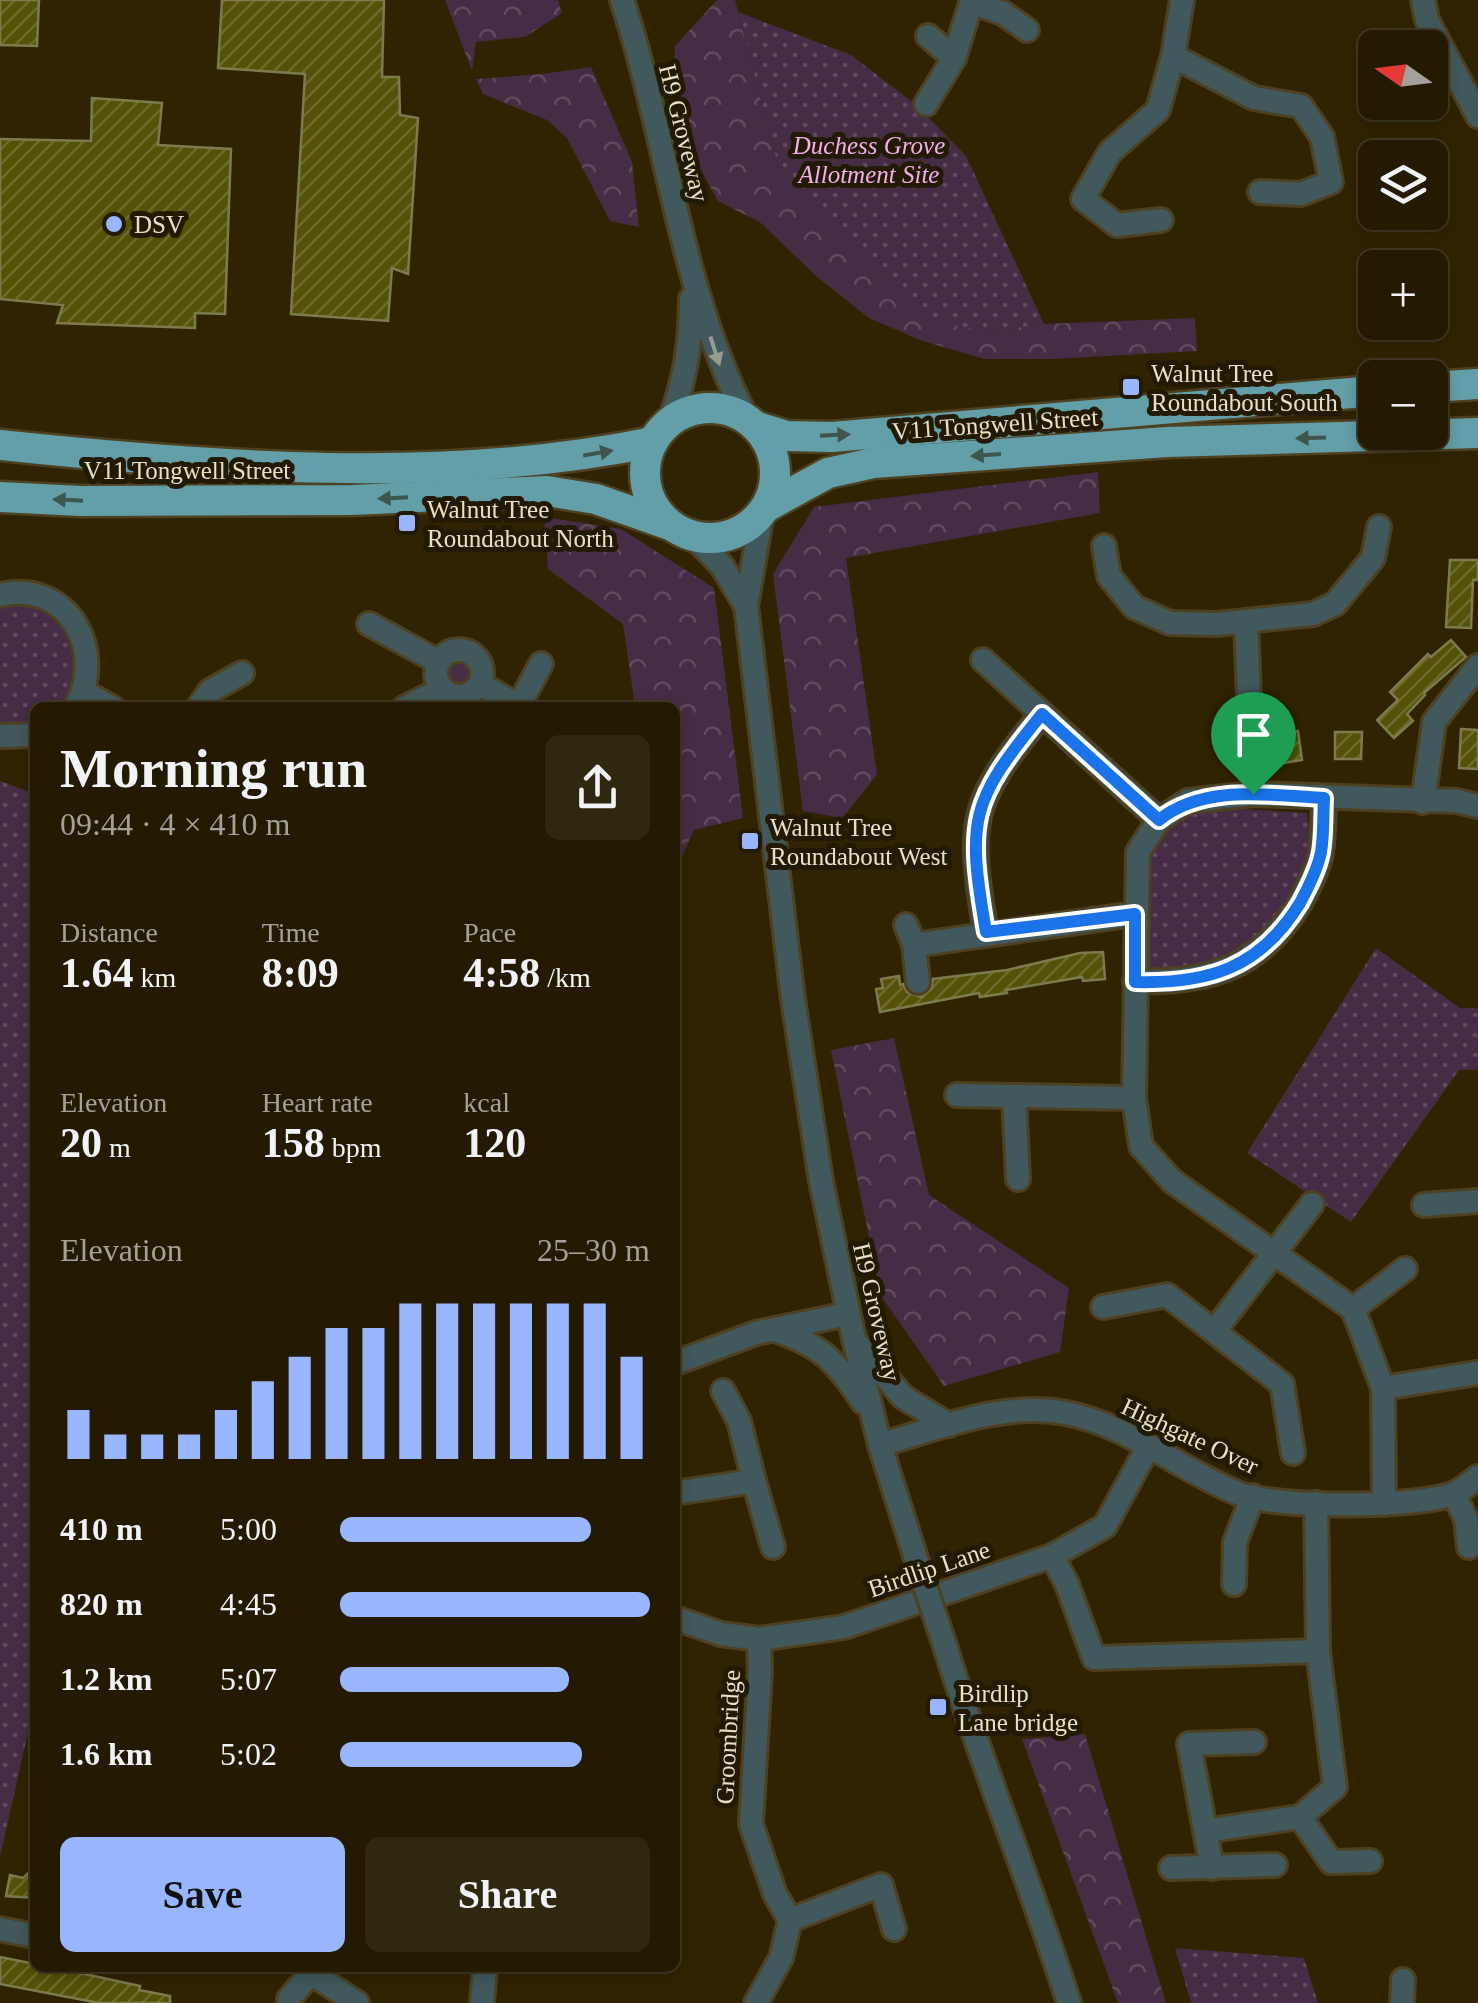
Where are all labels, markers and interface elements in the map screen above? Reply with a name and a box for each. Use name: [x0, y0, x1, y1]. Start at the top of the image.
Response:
north arrow: [1358, 30, 1448, 120]
map controls: [1358, 30, 1448, 450]
street label: H9 Groveway: [654, 61, 714, 205]
park label: Duchess Grove Allotment Site: [792, 132, 945, 188]
button: layers: [1358, 140, 1448, 230]
place label: DSV: [134, 211, 184, 238]
marker: DSV: [103, 213, 125, 235]
button: +: [1358, 250, 1448, 340]
one-way arrow: [709, 336, 724, 366]
place label: Walnut Tree Roundabout South: [1151, 360, 1338, 416]
button: −: [1358, 360, 1448, 450]
marker: Walnut Tree Roundabout South: [1120, 376, 1142, 398]
street label: V11 Tongwell Street: [891, 403, 1099, 445]
one-way arrow: [819, 427, 851, 443]
one-way arrow: [1294, 430, 1326, 446]
one-way arrow: [583, 445, 614, 460]
one-way arrow: [970, 447, 1002, 463]
street label: V11 Tongwell Street: [84, 457, 290, 484]
one-way arrow: [376, 490, 408, 506]
one-way arrow: [51, 492, 83, 508]
place label: Walnut Tree Roundabout North: [427, 496, 614, 552]
marker: Walnut Tree Roundabout North: [396, 512, 418, 534]
pin: [1211, 692, 1296, 795]
icon: arrive: [1226, 707, 1281, 762]
button: share: [545, 735, 650, 840]
text: Morning run: [60, 738, 367, 799]
text: 09:44 · 4 × 410 m: [60, 806, 290, 842]
place label: Walnut Tree Roundabout West: [770, 814, 947, 870]
marker: Walnut Tree Roundabout West: [739, 830, 761, 852]
text: Distance: [60, 917, 158, 948]
text: Time: [262, 917, 320, 948]
text: Pace: [463, 917, 516, 948]
text: 1.64: [60, 950, 134, 996]
text: 8:09: [262, 950, 339, 996]
text: 4:58: [463, 950, 540, 996]
text: km: [134, 962, 176, 993]
text: /km: [540, 962, 591, 993]
text: Elevation: [60, 1087, 167, 1118]
text: Heart rate: [262, 1087, 373, 1118]
text: kcal: [463, 1087, 510, 1118]
text: 20: [60, 1120, 102, 1166]
text: 158: [262, 1120, 325, 1166]
text: 120: [463, 1120, 526, 1166]
text: m: [102, 1132, 131, 1163]
text: bpm: [325, 1132, 381, 1163]
text: Elevation: [60, 1232, 183, 1268]
text: 25–30 m: [537, 1232, 650, 1268]
street label: H9 Groveway: [848, 1240, 906, 1384]
street label: Highgate Over: [1117, 1393, 1263, 1480]
text: 410 m: [60, 1511, 143, 1547]
text: 5:00: [220, 1511, 277, 1547]
street label: Birdlip Lane: [865, 1536, 993, 1602]
text: 820 m: [60, 1586, 143, 1622]
text: 4:45: [220, 1586, 277, 1622]
text: 1.2 km: [60, 1661, 152, 1697]
text: 5:07: [220, 1661, 277, 1697]
street label: Groombridge: [711, 1669, 745, 1805]
place label: Birdlip Lane bridge: [958, 1680, 1078, 1736]
marker: Birdlip Lane bridge: [927, 1696, 949, 1718]
text: 1.6 km: [60, 1736, 152, 1772]
text: 5:02: [220, 1736, 277, 1772]
button: Save: [60, 1837, 345, 1952]
button: Share: [365, 1837, 650, 1952]

